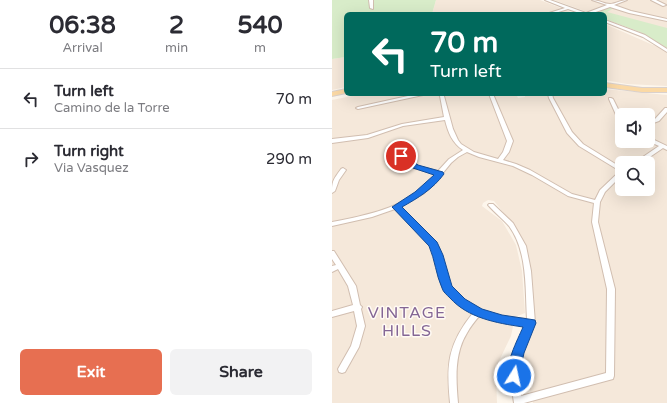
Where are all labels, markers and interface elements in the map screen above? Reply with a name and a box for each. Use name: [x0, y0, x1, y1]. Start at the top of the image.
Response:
text: 06:38: [49, 11, 116, 40]
text: 2: [169, 11, 184, 40]
text: 540: [237, 11, 283, 40]
text: 70 m: [430, 26, 498, 60]
icon: left: [364, 28, 416, 80]
text: Arrival: [62, 40, 103, 56]
text: min: [165, 40, 188, 56]
text: m: [254, 40, 266, 56]
text: Turn left: [430, 60, 502, 82]
text: Turn left: [54, 82, 114, 100]
icon: left: [20, 88, 42, 110]
text: 70 m: [275, 90, 312, 108]
text: Camino de la Torre: [54, 100, 170, 116]
map controls: [615, 108, 655, 196]
button: sound: [615, 108, 655, 148]
pin: [384, 139, 418, 173]
text: Turn right: [54, 142, 124, 160]
icon: arrive: [390, 145, 412, 167]
icon: right: [20, 148, 42, 170]
text: 290 m: [266, 150, 312, 168]
button: search: [615, 156, 655, 196]
text: Via Vasquez: [54, 160, 129, 176]
district label: VINTAGE HILLS: [368, 303, 446, 341]
button: Exit: [20, 349, 162, 395]
button: Share: [170, 349, 312, 395]
position arrow: [493, 355, 535, 397]

